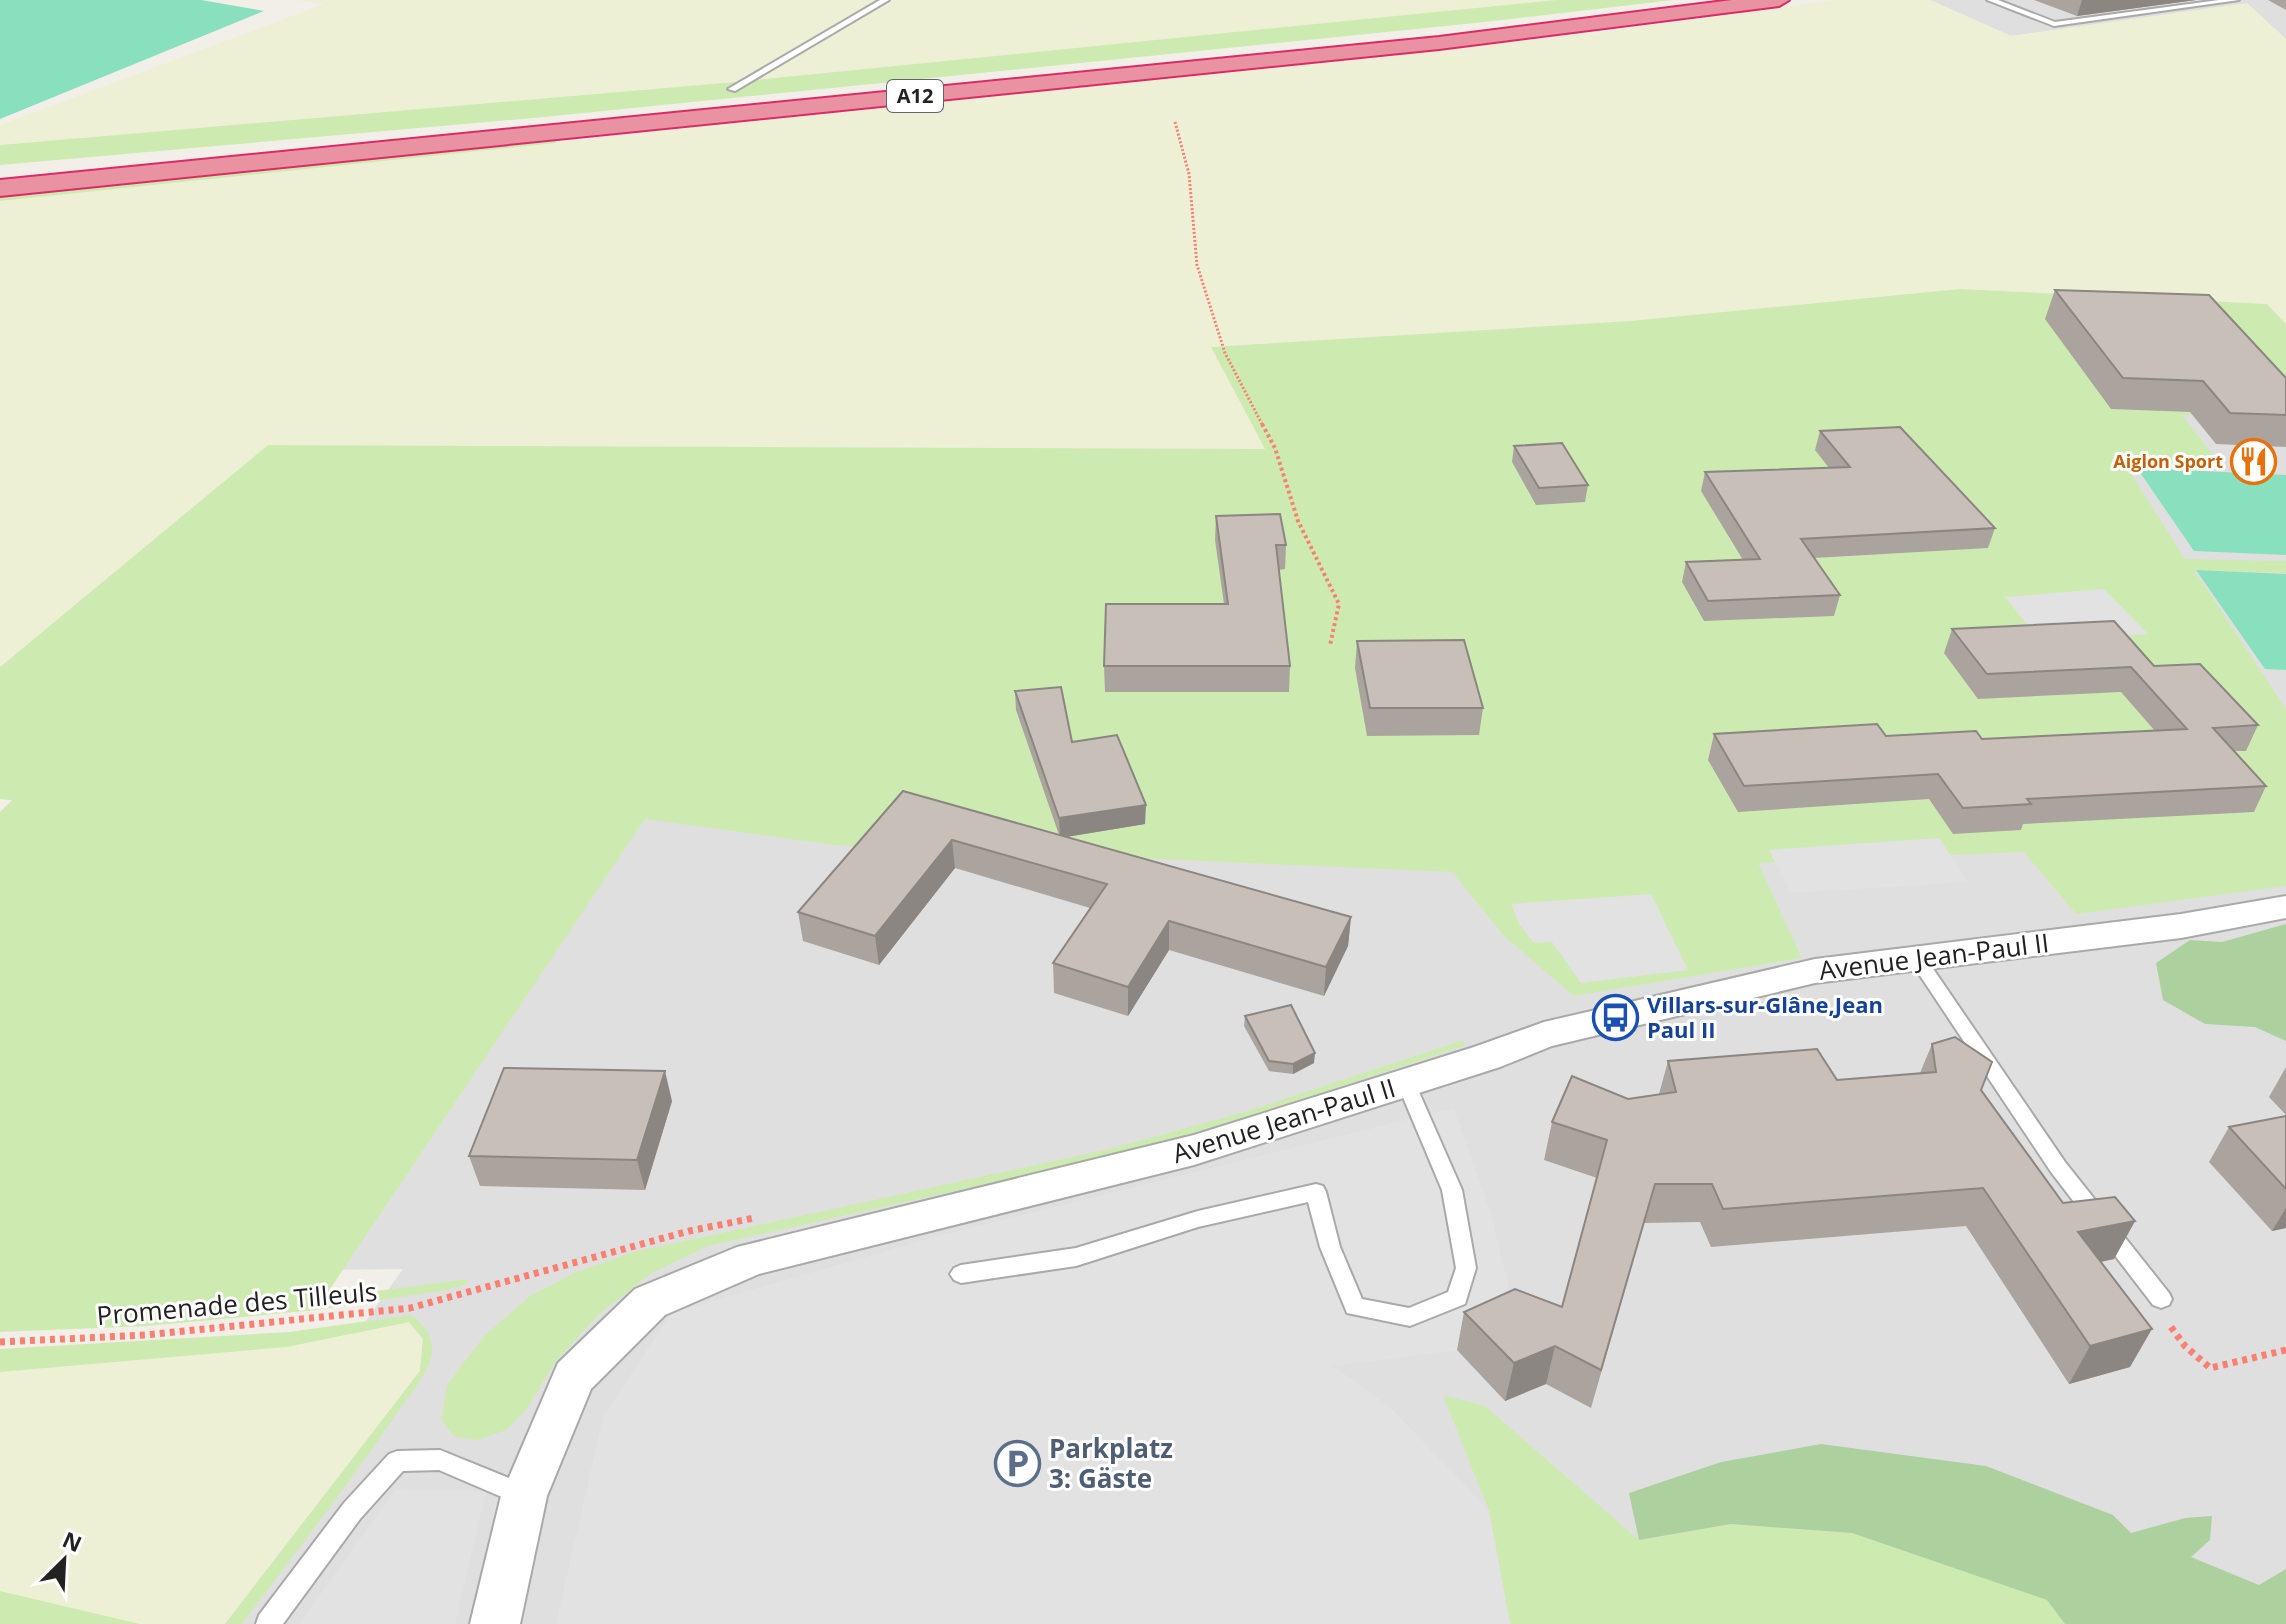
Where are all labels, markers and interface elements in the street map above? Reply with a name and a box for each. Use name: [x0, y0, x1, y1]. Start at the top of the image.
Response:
road number: A12: [887, 80, 943, 112]
restaurant icon: Aiglon Sport: [2230, 438, 2278, 486]
place label: Aiglon Sport: [2113, 449, 2223, 473]
street label: Avenue Jean-Paul II: [1817, 924, 2051, 988]
place label: Villars-sur-Glâne,Jean Paul II: [1647, 989, 1883, 1044]
bus stop icon: Villars-sur-Glâne,Jean Paul II: [1592, 994, 1640, 1042]
street label: Avenue Jean-Paul II: [1168, 1069, 1400, 1171]
street label: Promenade des Tilleuls: [95, 1273, 379, 1333]
place label: Parkplatz 3: Gäste: [1049, 1430, 1173, 1496]
parking icon: Parkplatz 3: Gäste: [994, 1440, 1042, 1488]
north arrow: [24, 1520, 104, 1600]
text: N: [58, 1523, 87, 1558]

